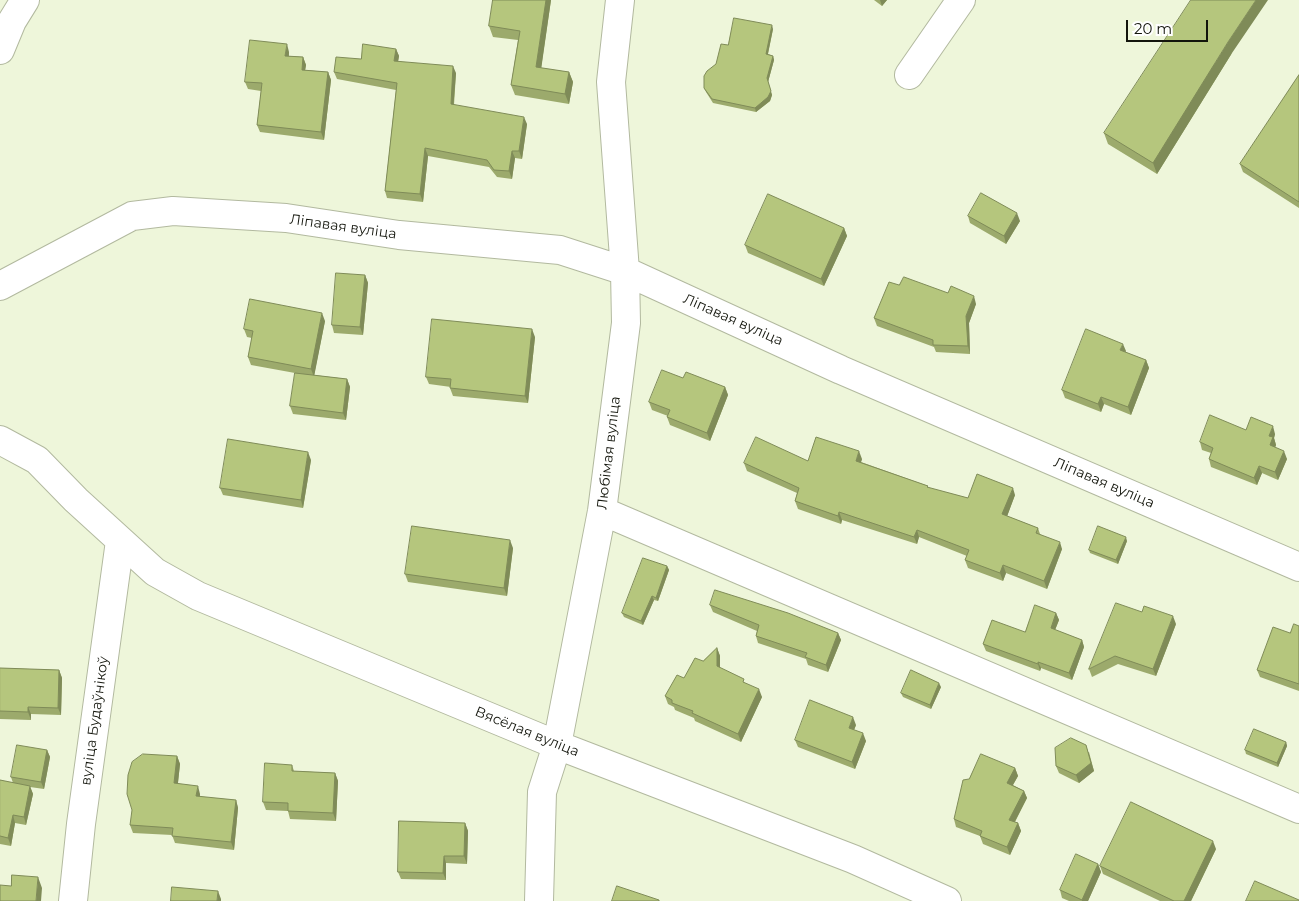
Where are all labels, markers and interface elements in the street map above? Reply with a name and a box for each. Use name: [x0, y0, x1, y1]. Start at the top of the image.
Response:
scale bar: [1129, 10, 1212, 42]
text: 20 m: [1134, 19, 1172, 38]
street label: Ліпавая вуліца: [289, 211, 397, 243]
street label: Ліпавая вуліца: [680, 290, 786, 350]
street label: Любімая вуліца: [594, 395, 624, 511]
street label: Ліпавая вуліца: [1051, 454, 1157, 512]
street label: вуліца Будаўнікоў: [78, 655, 112, 787]
street label: Вясёлая вуліца: [472, 703, 582, 761]

